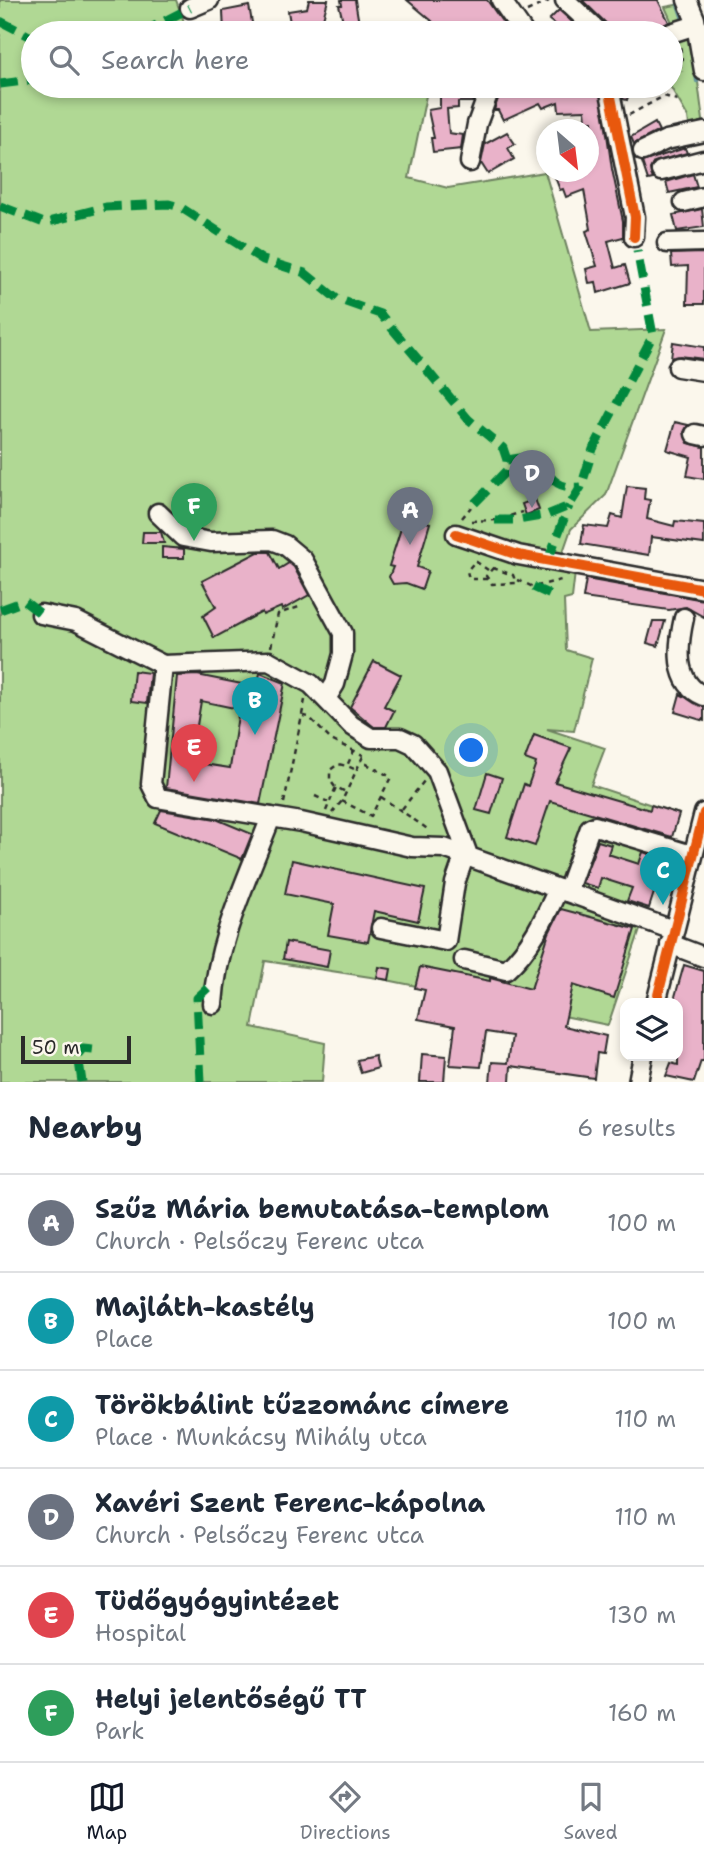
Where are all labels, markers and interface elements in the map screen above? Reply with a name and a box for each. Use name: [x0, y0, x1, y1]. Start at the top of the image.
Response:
search box: [21, 21, 683, 98]
icon: search: [45, 41, 83, 79]
text: Search here: [101, 42, 250, 77]
north arrow: [536, 119, 599, 182]
pin: D: [509, 450, 555, 508]
pin: F: [171, 483, 217, 541]
pin: A: [387, 487, 433, 545]
pin: B: [232, 677, 278, 735]
pin: E: [171, 724, 217, 782]
your location: [454, 733, 488, 767]
pin: C: [640, 847, 686, 905]
map controls: [620, 998, 683, 1061]
button: layers: [620, 998, 683, 1061]
scale bar: [21, 1033, 131, 1065]
text: 50 m: [32, 1035, 80, 1060]
text: Nearby: [28, 1107, 143, 1148]
text: 6 results: [577, 1113, 676, 1143]
text: Szűz Mária bemutatása-templom: [95, 1191, 549, 1226]
text: A: [42, 1208, 60, 1238]
text: 100 m: [607, 1208, 676, 1238]
text: Church · Pelsőczy Ferenc utca: [95, 1226, 424, 1256]
text: Majláth-kastély: [95, 1289, 315, 1324]
text: B: [44, 1306, 58, 1336]
text: 100 m: [607, 1306, 676, 1336]
text: Place: [95, 1324, 154, 1354]
text: Törökbálint tűzzománc címere: [95, 1387, 509, 1422]
text: C: [44, 1404, 58, 1434]
text: 110 m: [614, 1404, 676, 1434]
text: Place · Munkácsy Mihály utca: [95, 1422, 427, 1452]
text: Xavéri Szent Ferenc-kápolna: [95, 1485, 485, 1520]
text: D: [43, 1502, 59, 1532]
text: 110 m: [614, 1502, 676, 1532]
text: Church · Pelsőczy Ferenc utca: [95, 1520, 424, 1550]
text: Tüdőgyógyintézet: [95, 1583, 339, 1618]
text: E: [43, 1600, 59, 1630]
text: 130 m: [608, 1600, 676, 1630]
text: Hospital: [95, 1618, 186, 1648]
text: Helyi jelentőségű TT: [95, 1681, 367, 1716]
text: F: [44, 1698, 58, 1728]
text: 160 m: [608, 1698, 676, 1728]
text: Park: [95, 1716, 144, 1746]
tab: Map: [86, 1778, 127, 1845]
tab: Directions: [300, 1778, 391, 1845]
tab: Saved: [564, 1778, 618, 1845]

